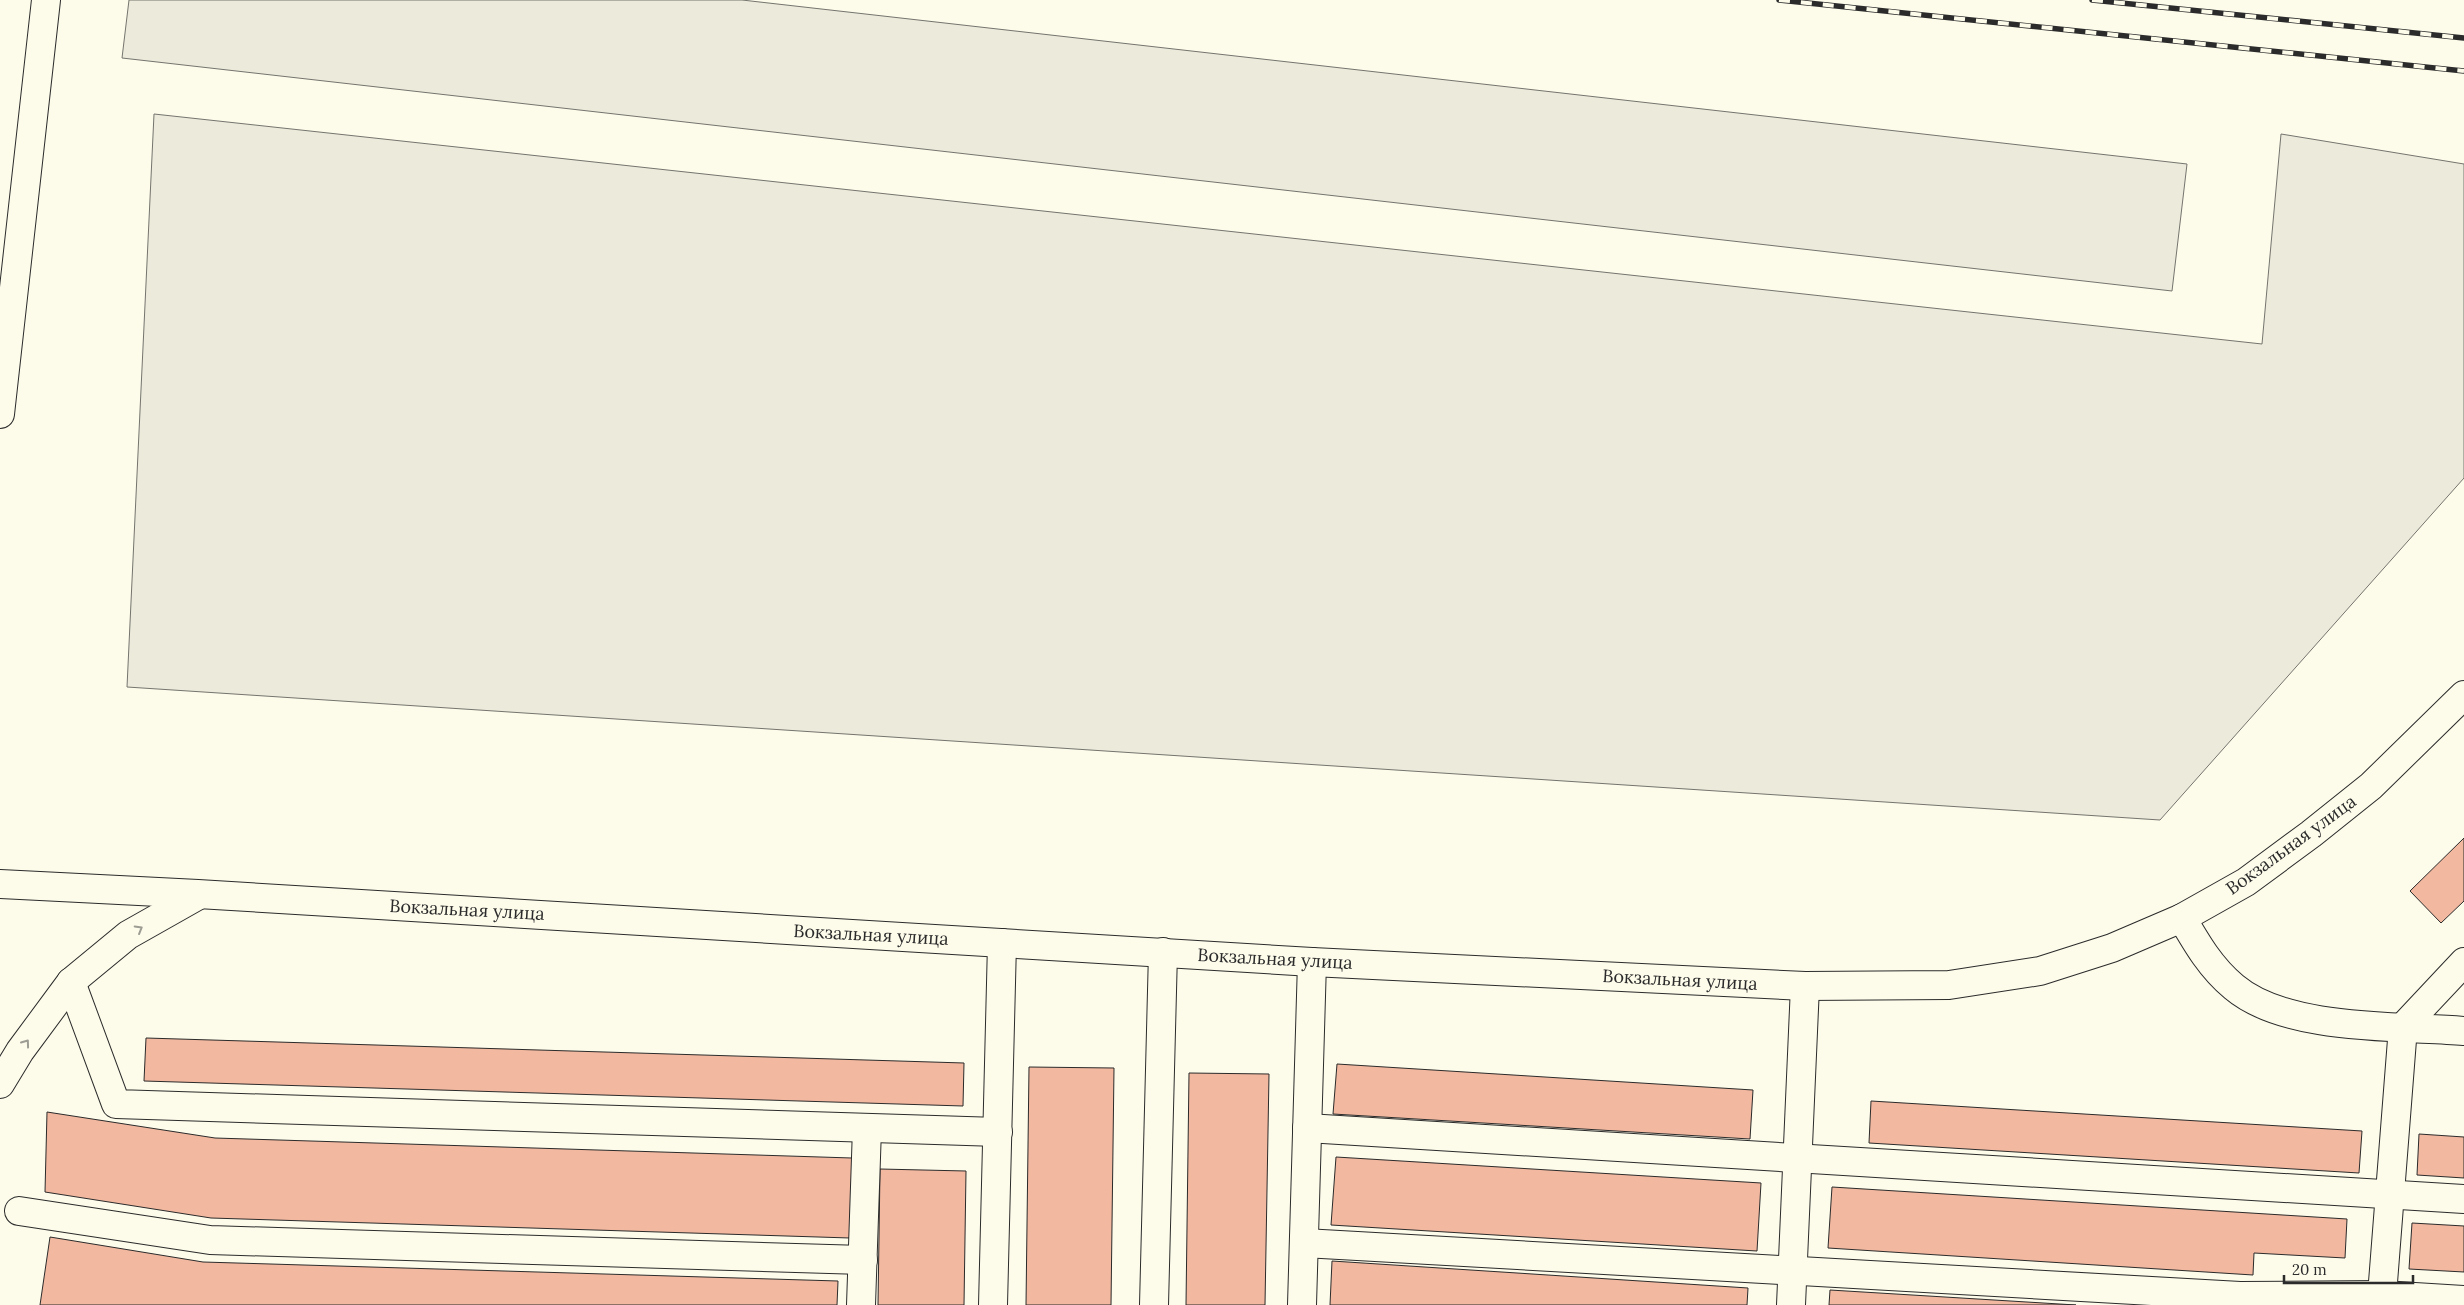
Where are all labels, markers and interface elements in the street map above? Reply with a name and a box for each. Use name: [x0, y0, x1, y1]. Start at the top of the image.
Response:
street label: Вокзальная улица: [2221, 790, 2360, 900]
street label: Вокзальная улица: [389, 894, 545, 925]
street label: Вокзальная улица: [793, 919, 949, 950]
one-way arrow: [134, 925, 143, 935]
street label: Вокзальная улица: [1197, 943, 1353, 974]
street label: Вокзальная улица: [1602, 964, 1758, 995]
one-way arrow: [20, 1039, 29, 1049]
scale bar: [2284, 1252, 2413, 1284]
text: 20 m: [2292, 1260, 2327, 1279]

